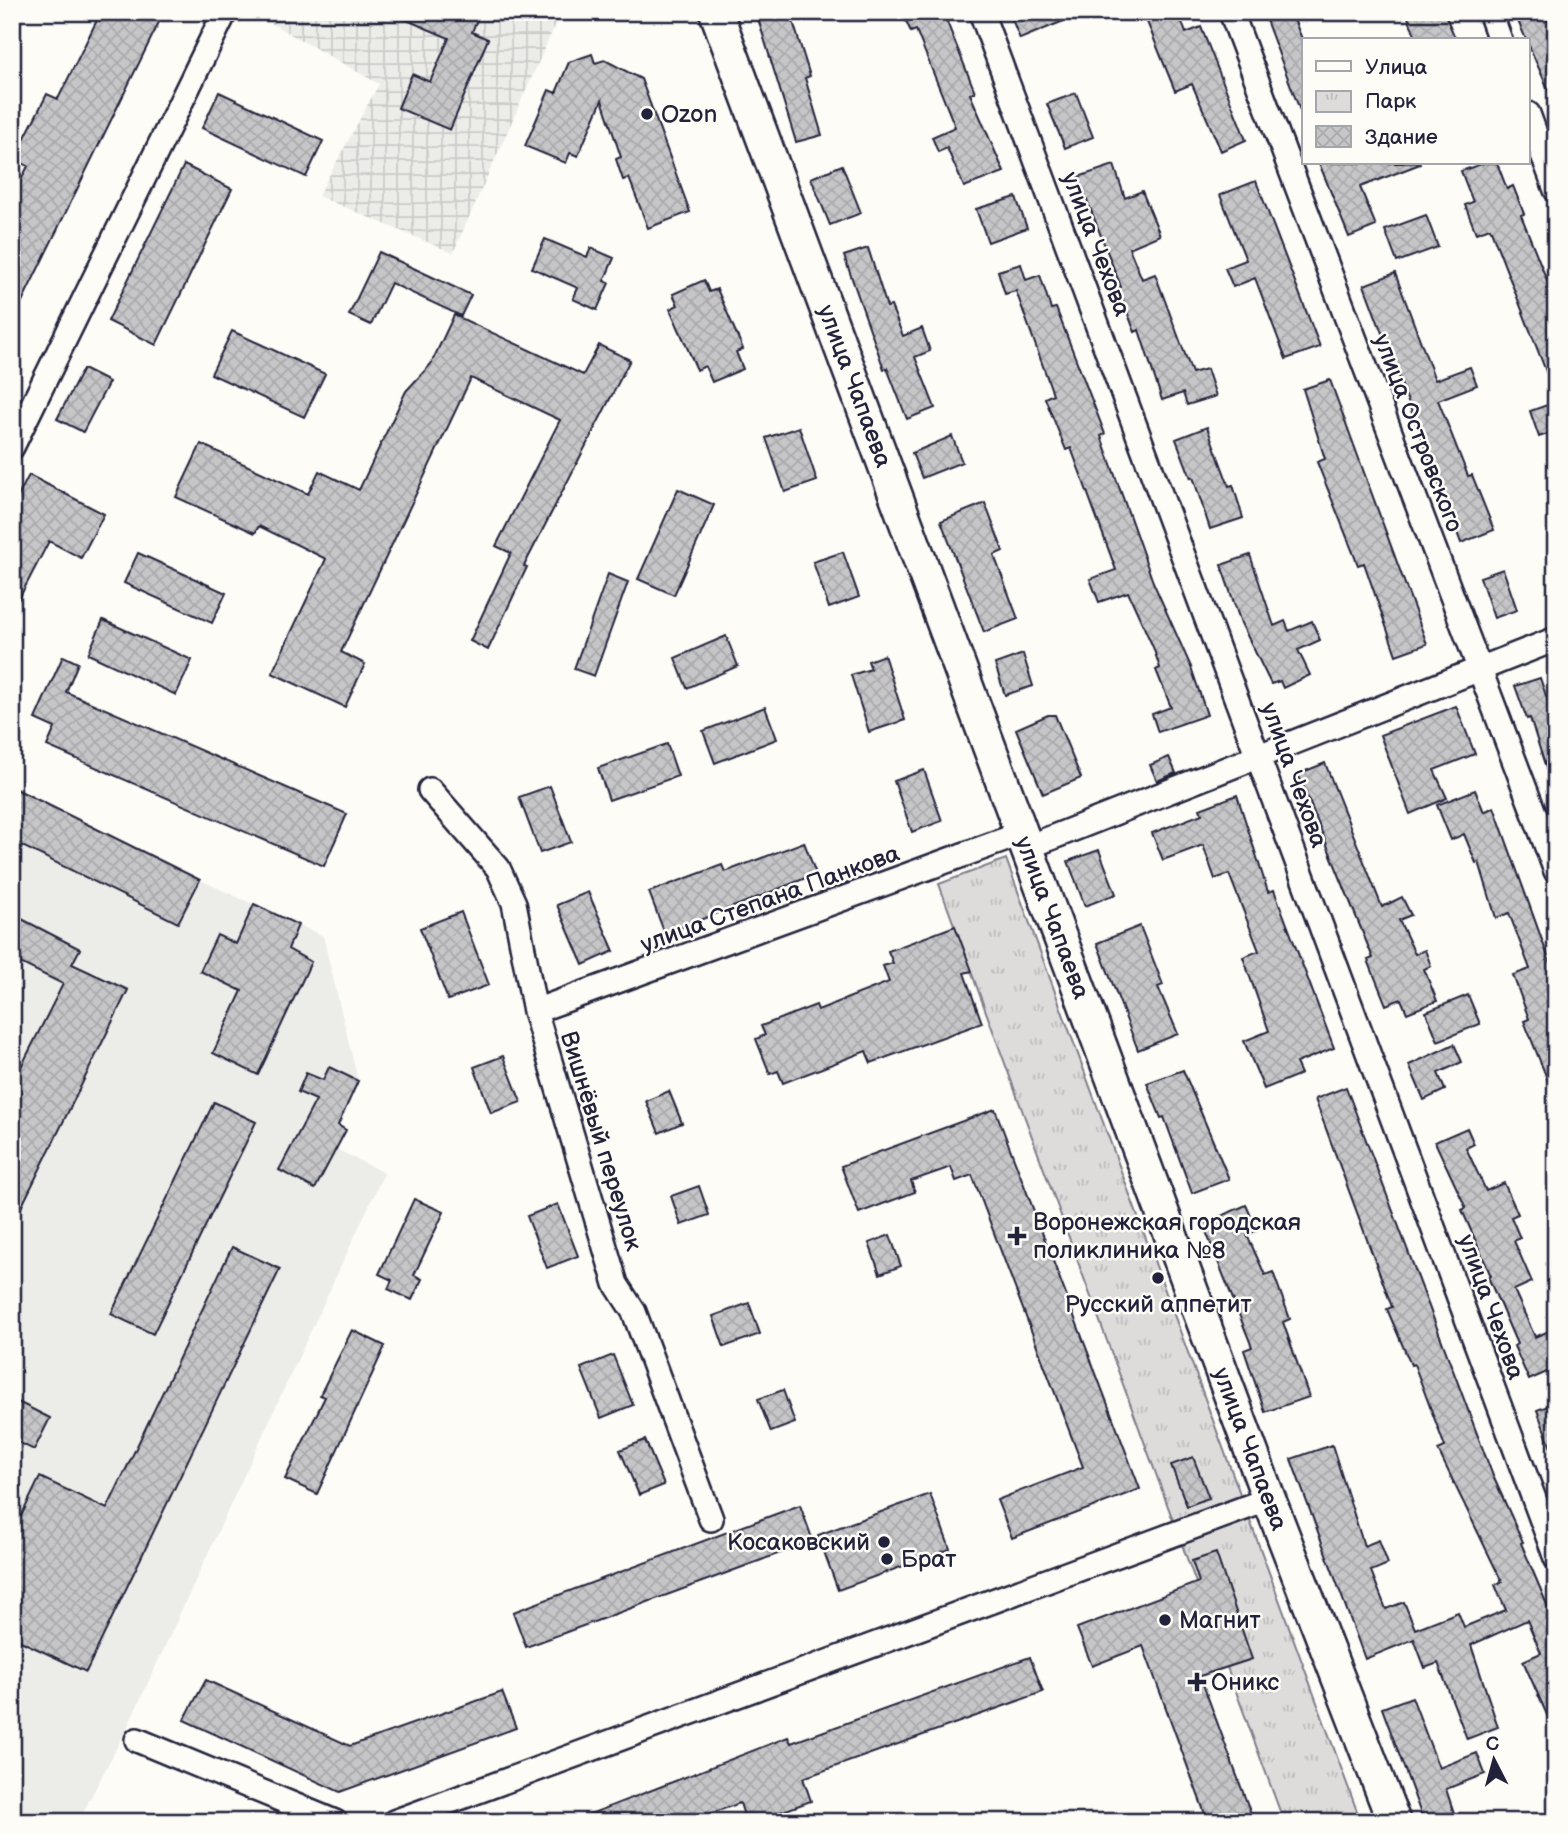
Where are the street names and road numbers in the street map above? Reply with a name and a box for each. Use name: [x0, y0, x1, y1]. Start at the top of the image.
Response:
street label: улица Чехова: [1055, 168, 1137, 320]
street label: улица Чапаева: [812, 301, 899, 471]
street label: улица Островского: [1367, 330, 1469, 536]
street label: улица Чехова: [1254, 699, 1334, 851]
street label: улица Чапаева: [1009, 832, 1096, 1003]
street label: улица Степана Панкова: [637, 839, 903, 959]
street label: Вишнёвый переулок: [554, 1028, 648, 1255]
street label: улица Чехова: [1451, 1231, 1531, 1383]
street label: улица Чапаева: [1207, 1364, 1294, 1534]

